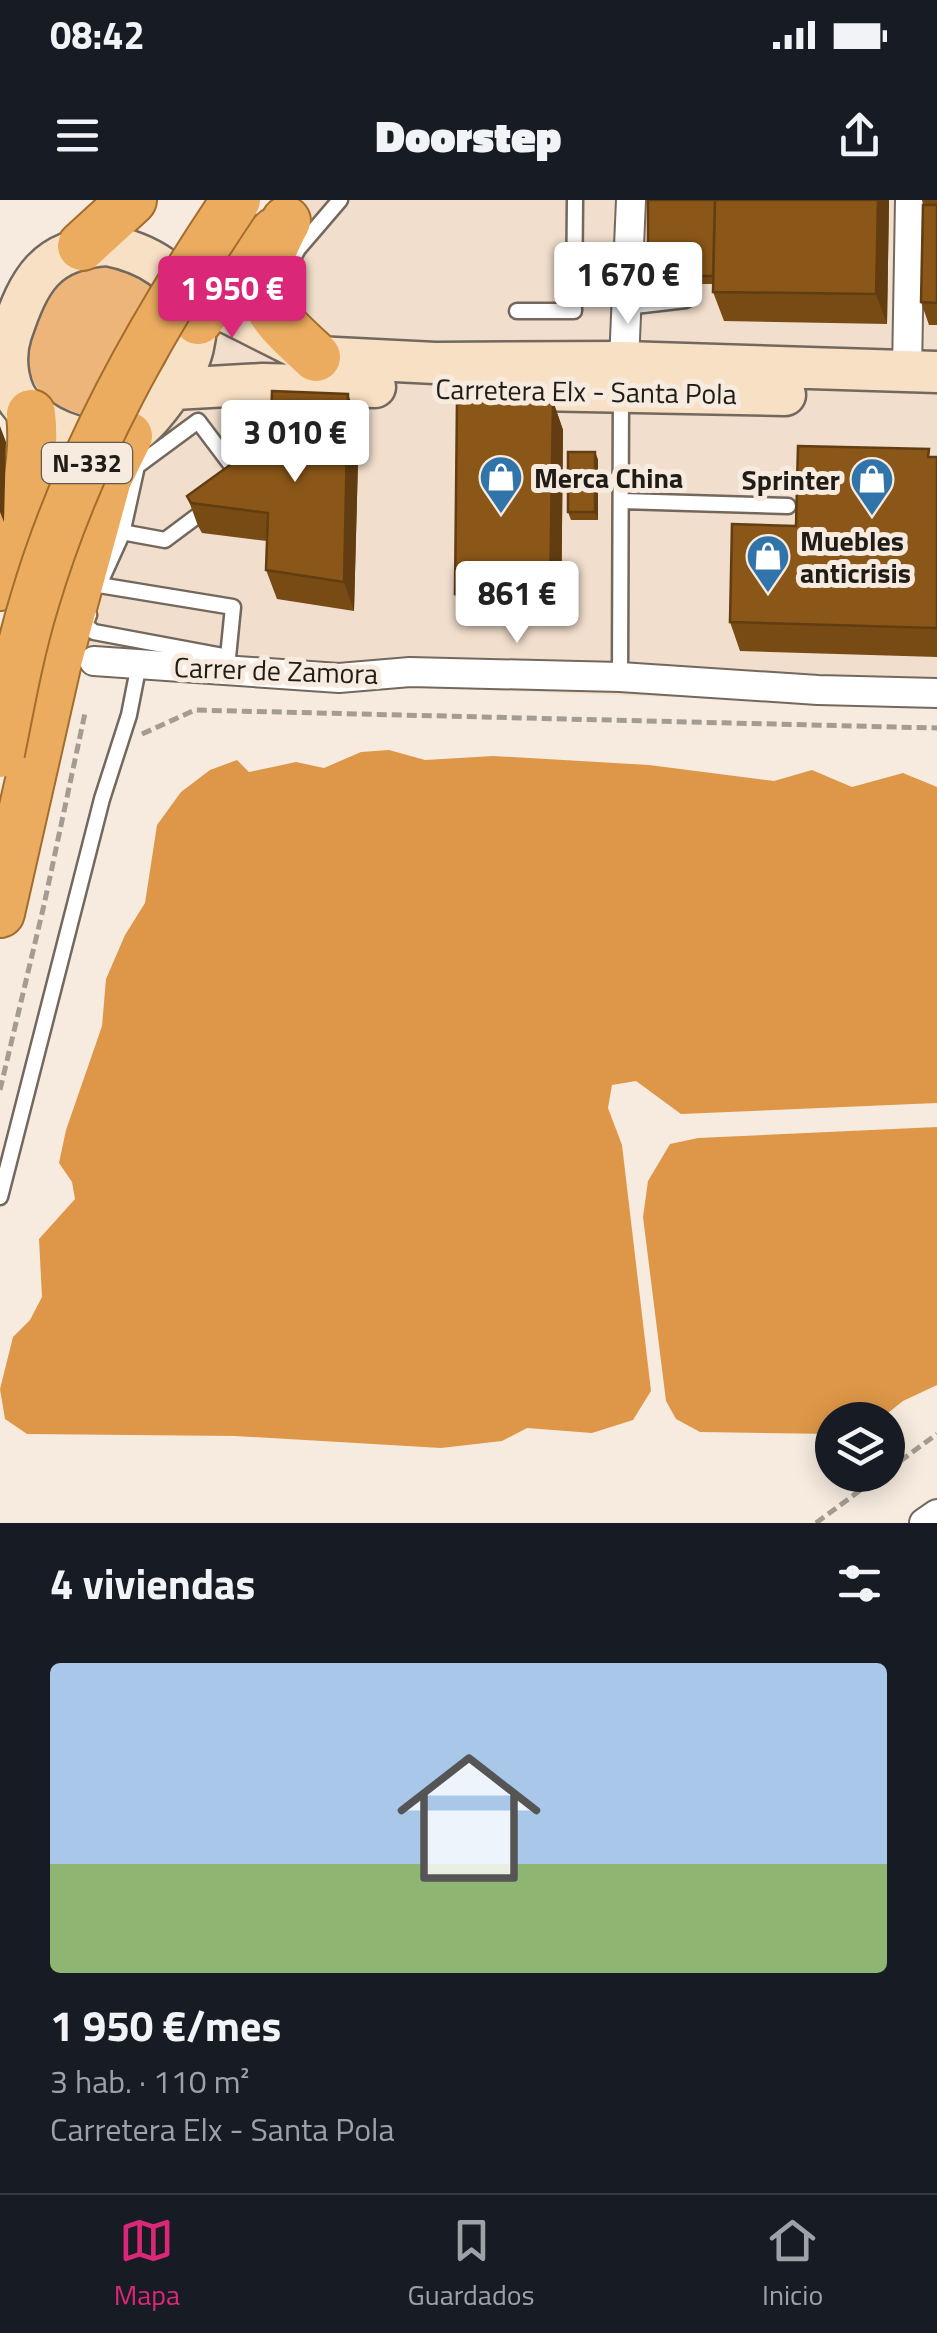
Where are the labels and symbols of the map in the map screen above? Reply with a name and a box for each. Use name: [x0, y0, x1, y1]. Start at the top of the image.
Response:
pin: 1 670 €: [536, 242, 720, 327]
pin: 1 950 €: [140, 256, 324, 341]
street label: Carretera Elx - Santa Pola: [435, 367, 737, 415]
pin: 3 010 €: [203, 400, 387, 485]
road number: N-332: [42, 443, 132, 483]
shop icon: Merca China: [478, 454, 524, 515]
place label: Merca China: [534, 456, 683, 499]
shop icon: Sprinter: [849, 456, 895, 517]
place label: Sprinter: [742, 458, 840, 501]
place label: Muebles anticrisis: [800, 519, 911, 594]
shop icon: Muebles anticrisis: [745, 533, 791, 594]
pin: 861 €: [447, 561, 587, 646]
street label: Carrer de Zamora: [173, 645, 379, 695]

